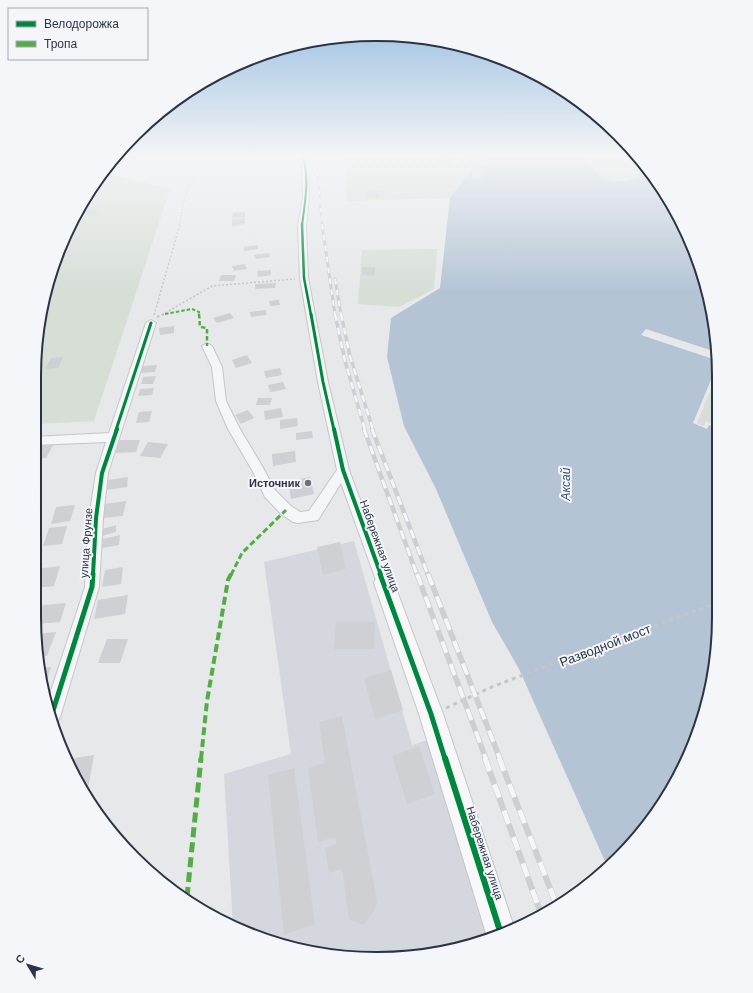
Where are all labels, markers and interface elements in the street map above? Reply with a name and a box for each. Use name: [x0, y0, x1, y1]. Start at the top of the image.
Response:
legend: [8, 8, 148, 60]
text: Велодорожка: [44, 17, 119, 31]
text: Тропа: [44, 37, 78, 51]
water label: Аксай: [559, 467, 573, 501]
place label: Источник: [249, 477, 300, 489]
marker: Источник: [303, 478, 313, 488]
street label: Набережная улица: [358, 498, 403, 595]
street label: улица Фрунзе: [78, 508, 94, 578]
street label: Разводной мост: [557, 621, 653, 670]
street label: Набережная улица: [464, 805, 506, 902]
north arrow: [8, 945, 48, 985]
text: С: [13, 952, 27, 966]

